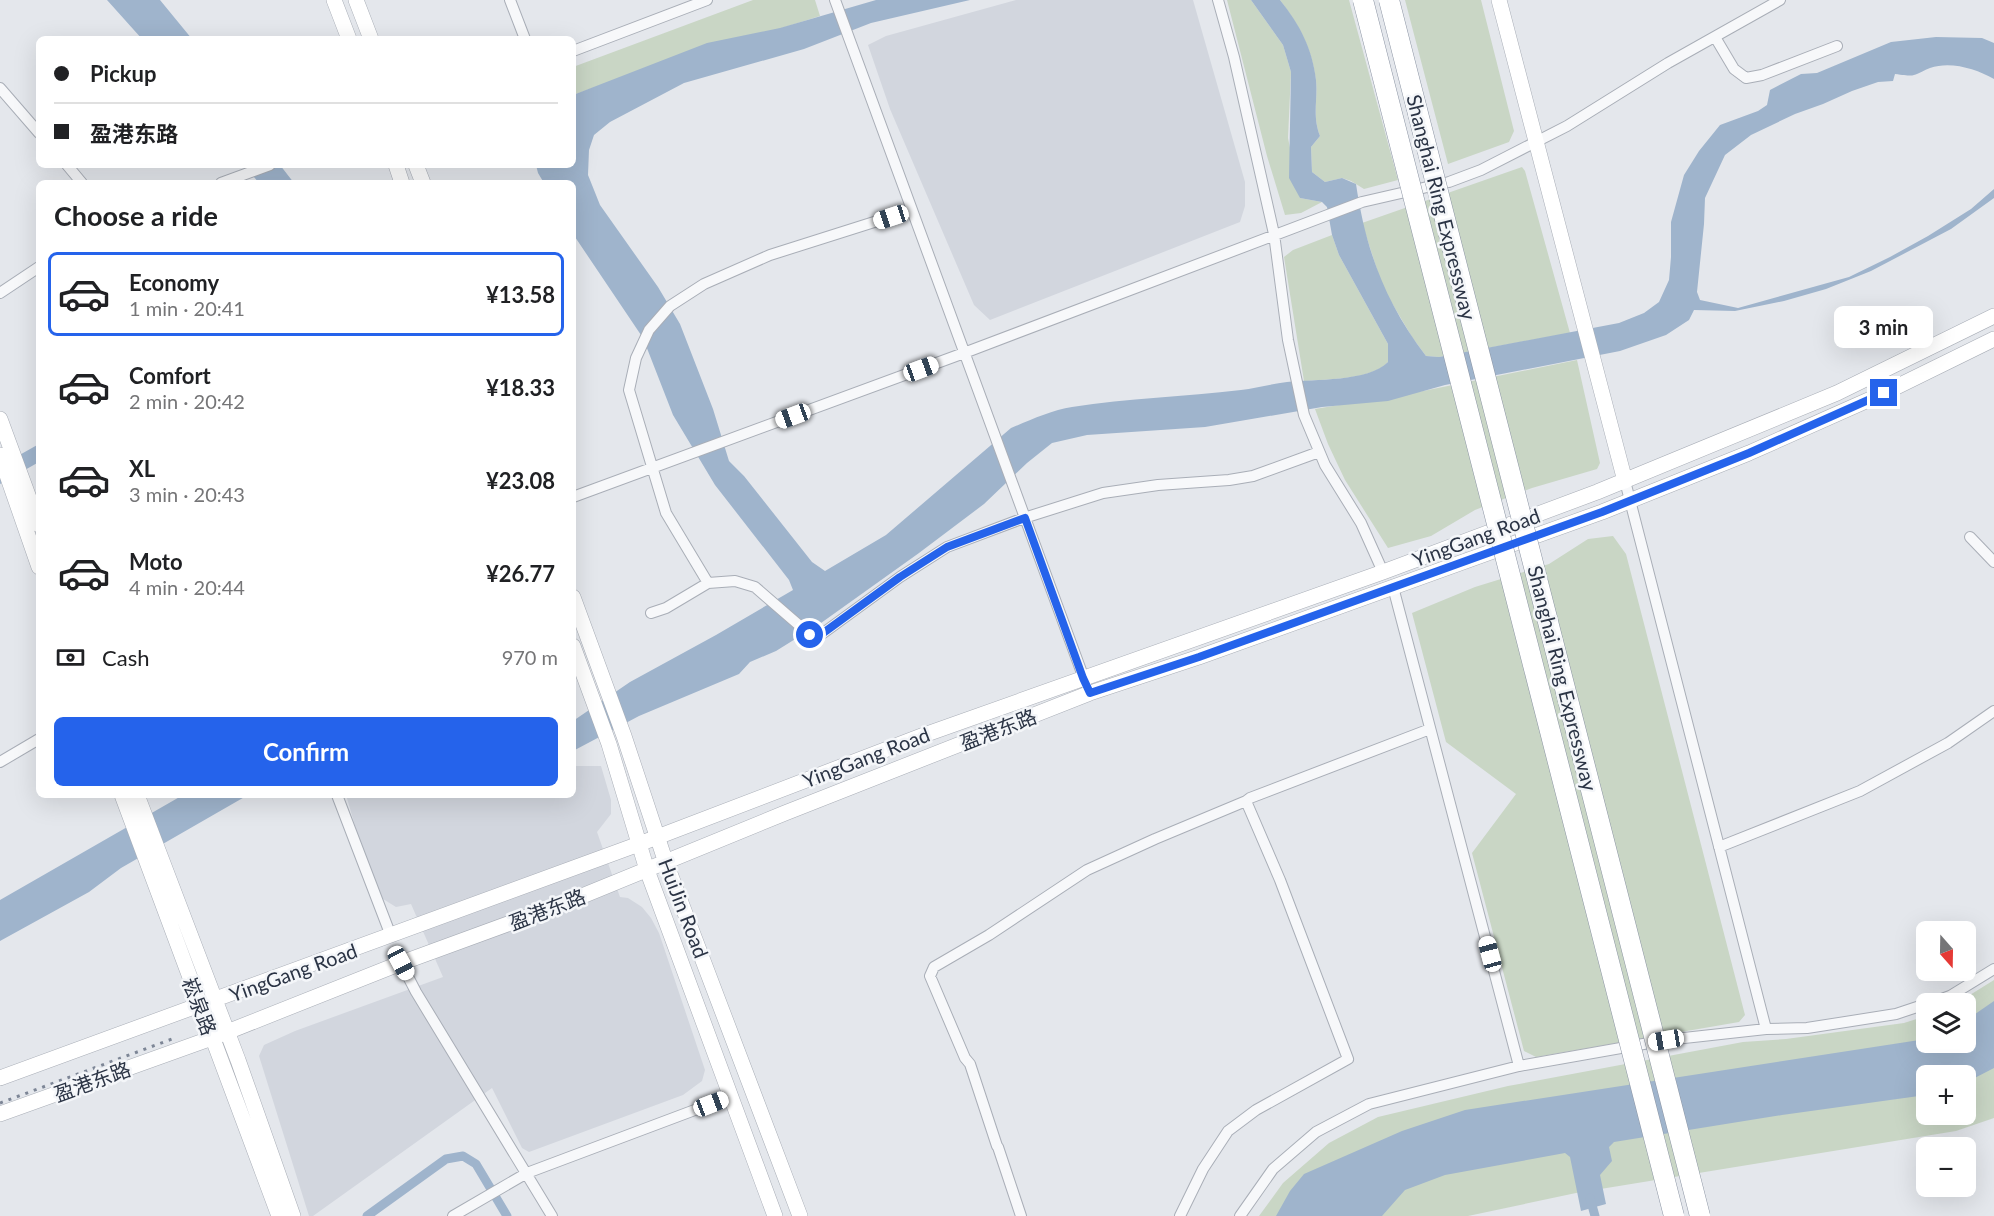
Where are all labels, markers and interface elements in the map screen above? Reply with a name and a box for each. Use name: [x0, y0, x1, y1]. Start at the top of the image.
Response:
text: Pickup: [90, 60, 156, 87]
street label: Shanghai Ring Expressway: [1402, 92, 1482, 323]
text: 盈港东路: [90, 120, 178, 147]
text: Choose a ride: [54, 199, 218, 232]
car: [871, 203, 911, 231]
icon: car: [57, 267, 111, 321]
text: Economy: [129, 269, 219, 296]
text: ¥13.58: [486, 281, 555, 308]
text: 1 min · 20:41: [129, 296, 245, 320]
callout: 3 min: [1834, 306, 1934, 348]
text: 3 min: [1859, 315, 1908, 339]
car: [901, 354, 941, 384]
icon: car: [57, 360, 111, 414]
text: Comfort: [129, 362, 211, 389]
text: ¥18.33: [486, 374, 555, 401]
route end: [1870, 379, 1897, 406]
text: 2 min · 20:42: [129, 389, 245, 413]
car: [773, 401, 813, 431]
icon: car: [57, 453, 111, 507]
text: XL: [129, 455, 155, 482]
text: ¥23.08: [486, 467, 555, 494]
text: 3 min · 20:43: [129, 482, 245, 506]
street label: YingGang Road: [1409, 503, 1543, 571]
icon: car: [57, 546, 111, 600]
text: Moto: [129, 548, 183, 575]
text: ¥26.77: [486, 560, 555, 587]
street label: Shanghai Ring Expressway: [1523, 563, 1603, 794]
text: 4 min · 20:44: [129, 575, 245, 599]
route start: [796, 621, 823, 648]
icon: cash: [54, 641, 87, 674]
text: Cash: [102, 644, 149, 671]
text: 970 m: [502, 645, 558, 669]
street label: 盈港东路: [956, 703, 1040, 755]
button: Confirm: [54, 717, 558, 786]
street label: YingGang Road: [799, 722, 933, 792]
street label: HuiJin Road: [654, 855, 714, 961]
street label: 盈港东路: [505, 883, 589, 935]
north arrow: [1916, 921, 1976, 981]
map controls: [1916, 921, 1976, 1197]
car: [1477, 934, 1503, 974]
street label: YingGang Road: [226, 938, 360, 1006]
car: [385, 943, 417, 983]
street label: 崧泉路: [178, 974, 222, 1038]
button: layers: [1916, 993, 1976, 1053]
car: [1647, 1028, 1685, 1052]
street label: 盈港东路: [50, 1056, 134, 1106]
button: +: [1916, 1065, 1976, 1125]
car: [691, 1089, 731, 1119]
button: −: [1916, 1137, 1976, 1197]

